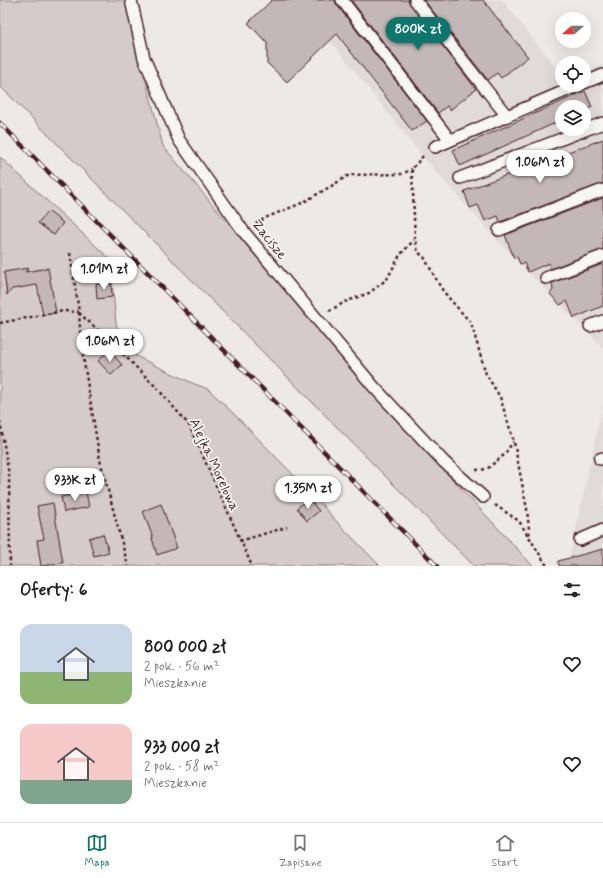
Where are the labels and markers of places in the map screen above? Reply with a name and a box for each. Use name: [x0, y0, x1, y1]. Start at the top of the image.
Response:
pin: 800K zł: [381, 17, 455, 51]
pin: 1.06M zł: [499, 150, 581, 184]
pin: 1.01M zł: [63, 257, 145, 291]
pin: 1.06M zł: [69, 329, 151, 363]
pin: 933K zł: [38, 468, 112, 502]
pin: 1.35M zł: [267, 476, 349, 510]

